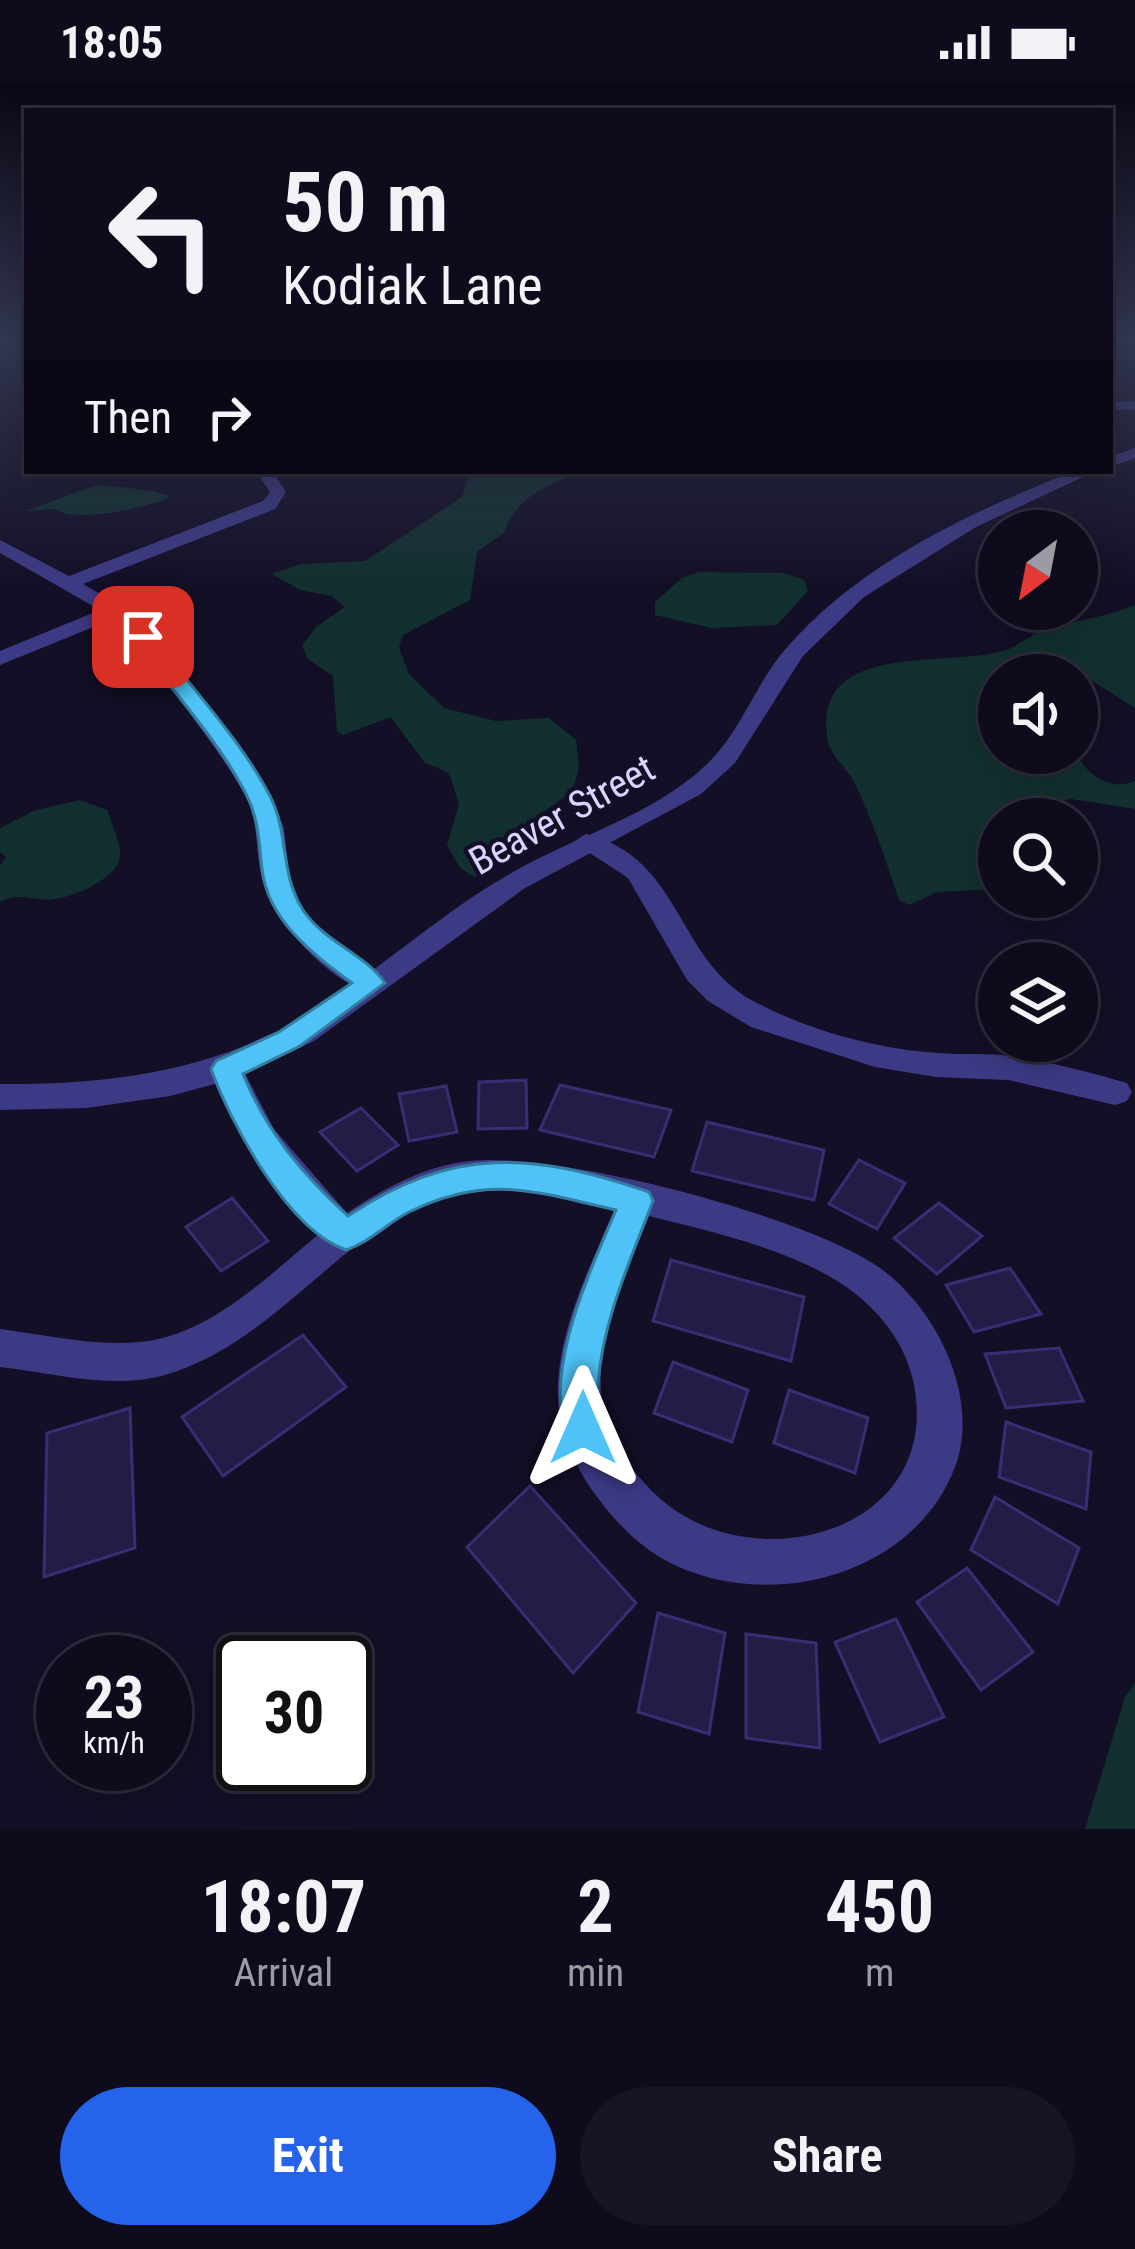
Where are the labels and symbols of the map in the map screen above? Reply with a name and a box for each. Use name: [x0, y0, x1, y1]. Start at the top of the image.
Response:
north arrow: [978, 510, 1098, 630]
pin: [92, 586, 194, 688]
street label: Beaver Street: [461, 745, 663, 885]
position arrow: [520, 1365, 646, 1491]
speed limit sign: 30: [216, 1635, 372, 1791]

